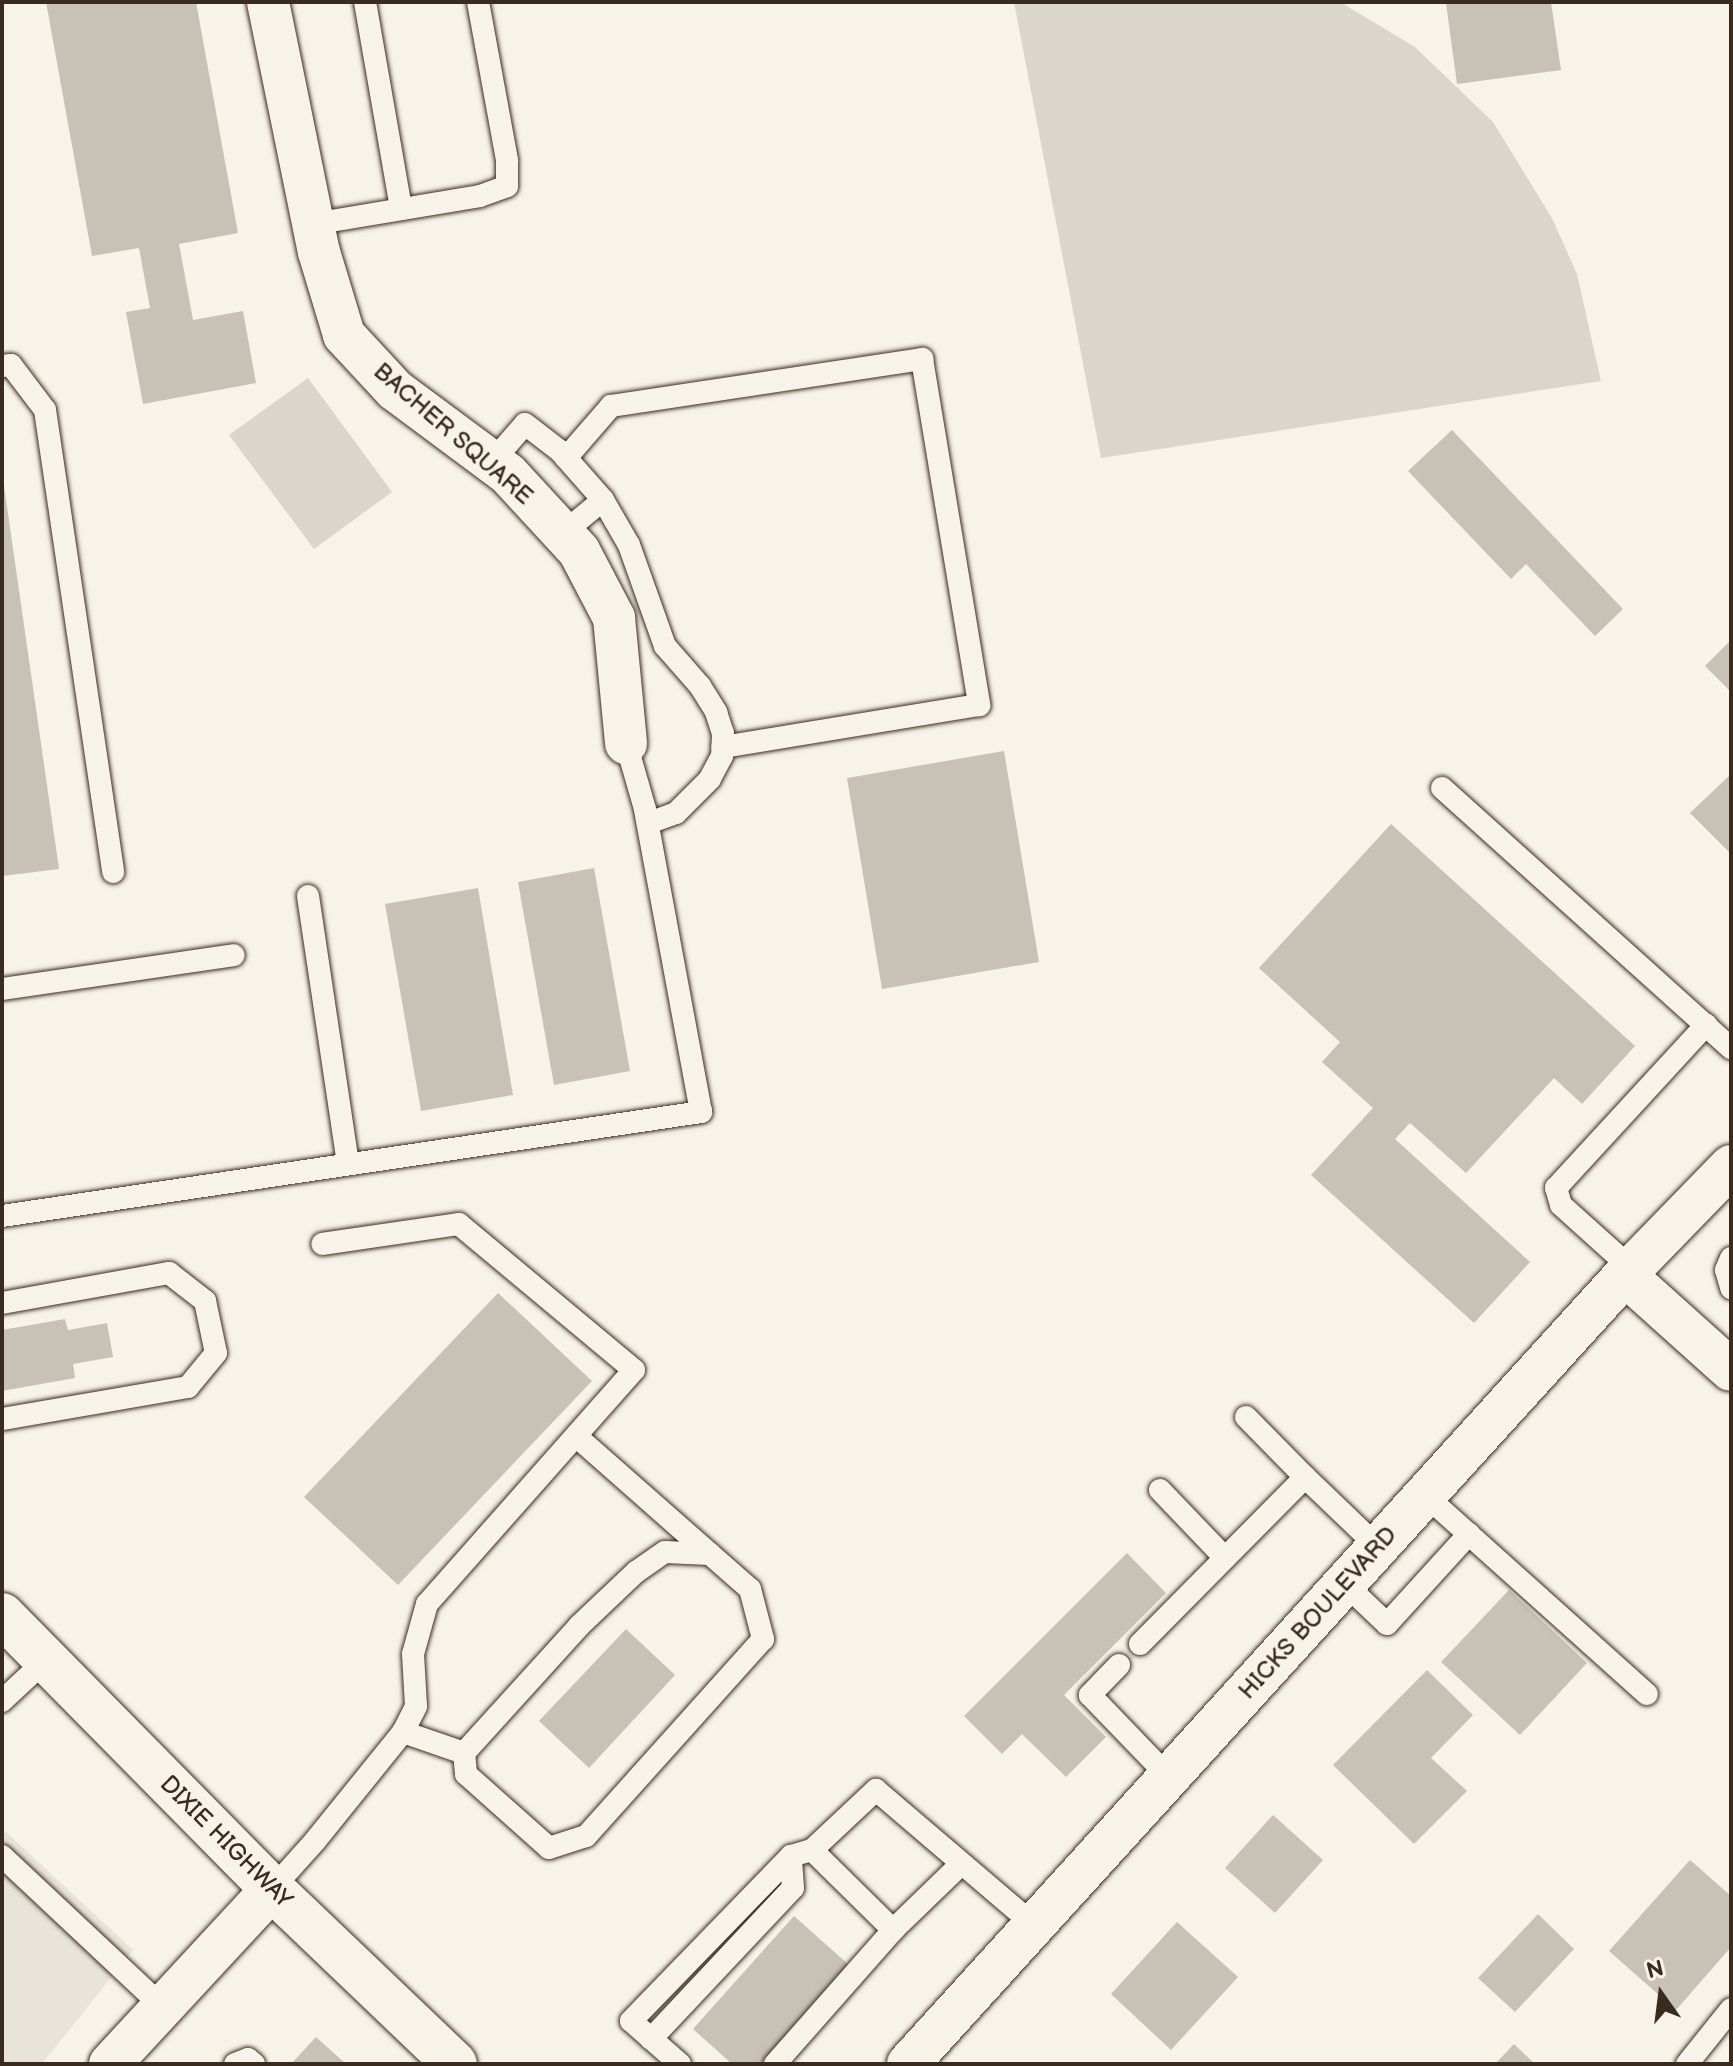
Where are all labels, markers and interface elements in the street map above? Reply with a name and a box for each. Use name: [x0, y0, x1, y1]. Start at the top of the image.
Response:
street label: BACHER SQUARE: [367, 357, 539, 511]
street label: HICKS BOULEVARD: [1233, 1521, 1403, 1705]
street label: DIXIE HIGHWAY: [154, 1770, 298, 1914]
north arrow: [1621, 1954, 1701, 2034]
text: N: [1644, 1955, 1666, 1985]

